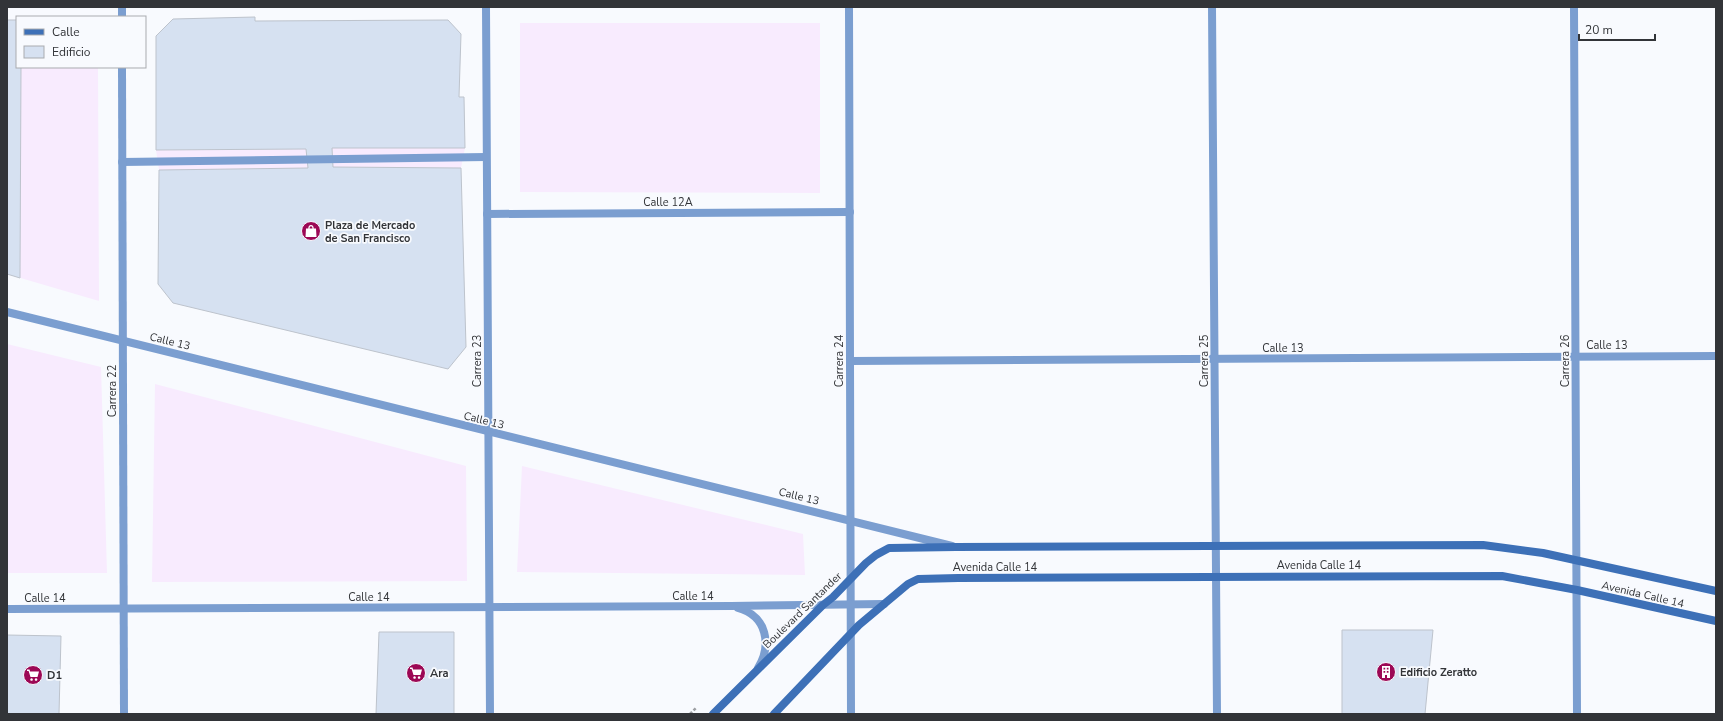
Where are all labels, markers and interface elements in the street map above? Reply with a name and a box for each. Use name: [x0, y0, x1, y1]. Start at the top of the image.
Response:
legend: [16, 16, 146, 68]
scale bar: [1579, 16, 1655, 42]
text: 20 m: [1585, 22, 1613, 38]
text: Calle: [52, 24, 80, 40]
text: Edificio: [52, 44, 91, 60]
street label: Calle 12A: [643, 195, 693, 210]
place label: Plaza de Mercado de San Francisco: [325, 218, 415, 246]
shop icon: Plaza de Mercado de San Francisco: [300, 220, 322, 242]
street label: Calle 13: [148, 329, 192, 354]
street label: Carrera 24: [832, 334, 847, 387]
street label: Carrera 25: [1197, 334, 1212, 387]
street label: Carrera 26: [1558, 334, 1573, 387]
street label: Carrera 23: [470, 335, 485, 387]
street label: Calle 13: [1586, 338, 1628, 353]
street label: Calle 13: [1262, 341, 1304, 356]
street label: Carrera 22: [105, 365, 120, 417]
street label: Calle 13: [462, 408, 506, 433]
street label: Calle 13: [777, 484, 821, 509]
street label: Avenida Calle 14: [1277, 558, 1362, 573]
street label: Avenida Calle 14: [953, 560, 1038, 575]
street label: Boulevard Santander: [760, 569, 845, 652]
street label: Avenida Calle 14: [1600, 578, 1686, 611]
street label: Calle 14: [672, 589, 714, 604]
street label: Calle 14: [348, 590, 390, 605]
street label: Calle 14: [24, 591, 66, 606]
building icon: Edificio Zeratto: [1375, 661, 1397, 683]
supermarket icon: Ara: [405, 662, 427, 684]
supermarket icon: D1: [22, 664, 44, 686]
place label: Edificio Zeratto: [1400, 665, 1477, 680]
place label: Ara: [430, 666, 448, 681]
place label: D1: [47, 668, 62, 683]

